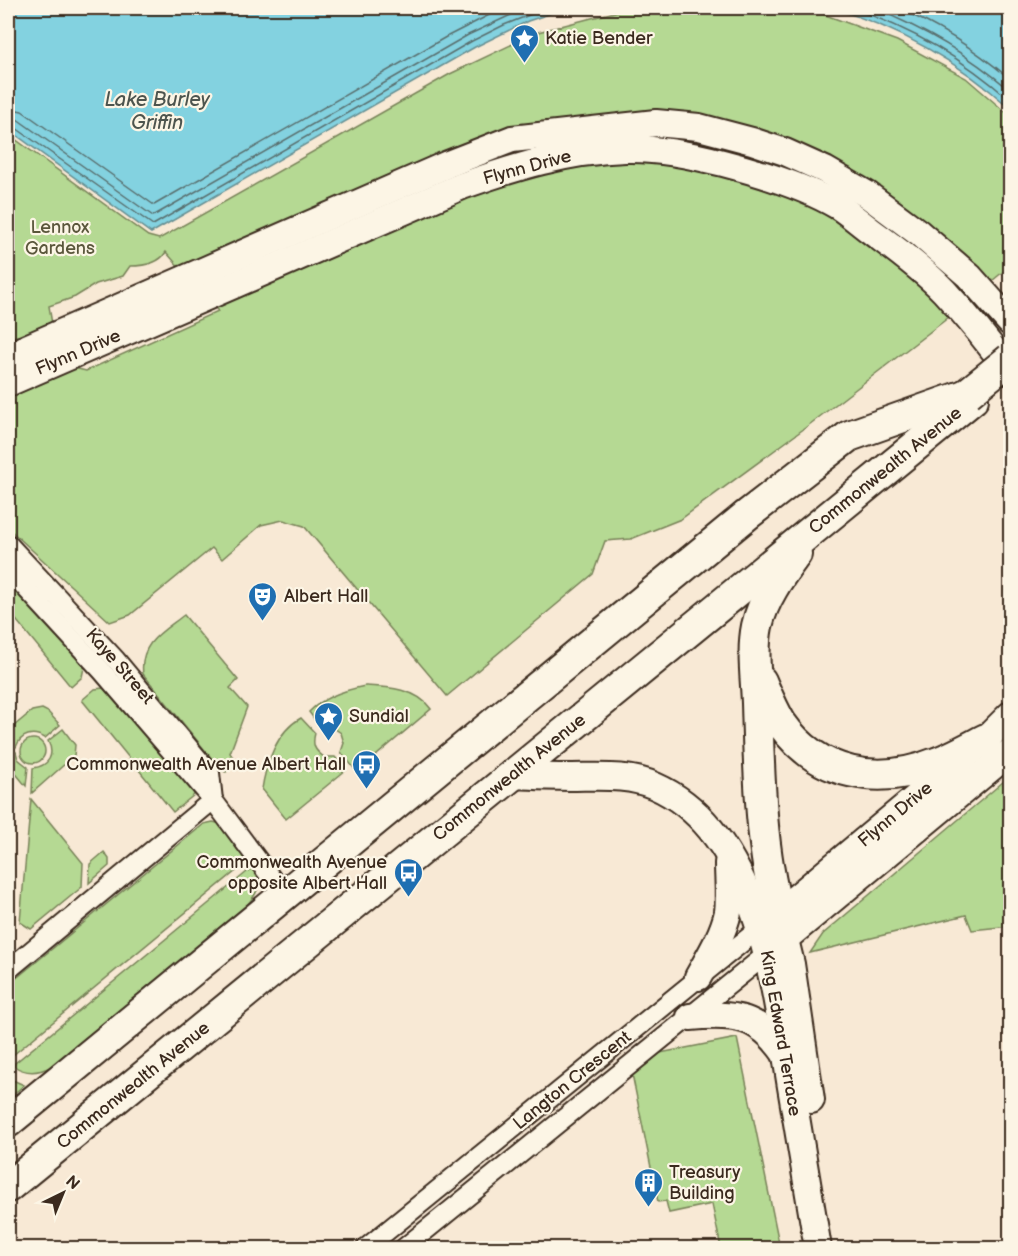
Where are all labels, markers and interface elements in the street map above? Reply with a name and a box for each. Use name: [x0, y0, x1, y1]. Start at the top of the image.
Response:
place icon: Katie Bender: [508, 22, 540, 64]
place label: Katie Bender: [545, 28, 653, 49]
water label: Lake Burley Griffin: [104, 88, 211, 135]
street label: Flynn Drive: [481, 146, 574, 189]
park label: Lennox Gardens: [25, 217, 95, 259]
street label: Flynn Drive: [32, 325, 124, 380]
street label: Commonwealth Avenue: [805, 402, 966, 539]
theatre icon: Albert Hall: [247, 580, 279, 622]
place label: Albert Hall: [284, 586, 368, 607]
street label: Kaye Street: [81, 624, 158, 709]
place icon: Sundial: [312, 700, 344, 742]
place label: Sundial: [349, 706, 409, 727]
street label: Commonwealth Avenue: [429, 709, 590, 846]
bus stop icon: Commonwealth Avenue Albert Hall: [351, 748, 383, 790]
place label: Commonwealth Avenue Albert Hall: [66, 754, 346, 775]
street label: Flynn Drive: [854, 777, 937, 851]
place label: Commonwealth Avenue opposite Albert Hall: [196, 852, 387, 894]
bus stop icon: Commonwealth Avenue opposite Albert Hall: [392, 856, 424, 898]
street label: King Edward Terrace: [756, 948, 806, 1118]
street label: Commonwealth Avenue: [53, 1017, 214, 1154]
street label: Langton Crescent: [509, 1026, 636, 1134]
place label: Treasury Building: [669, 1162, 741, 1204]
north arrow: [33, 1163, 93, 1223]
building icon: Treasury Building: [632, 1166, 664, 1208]
text: N: [61, 1172, 83, 1194]

